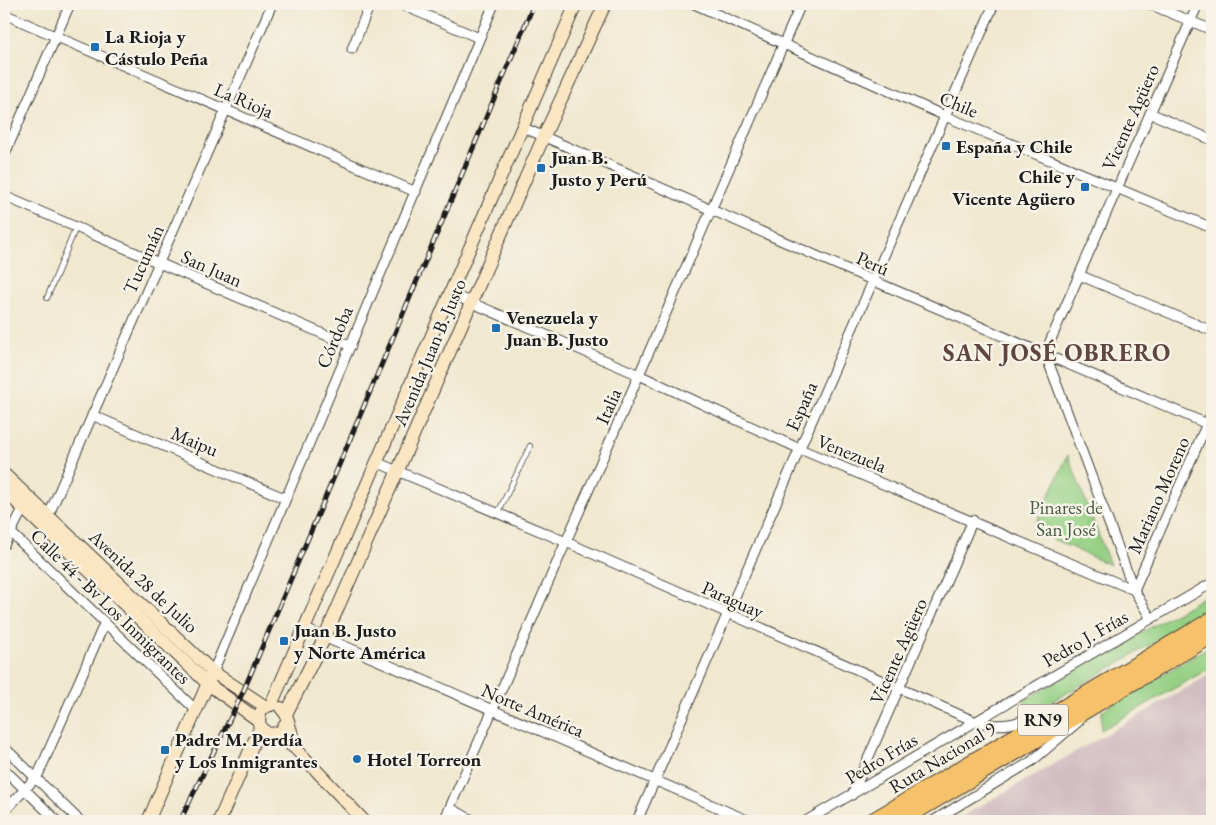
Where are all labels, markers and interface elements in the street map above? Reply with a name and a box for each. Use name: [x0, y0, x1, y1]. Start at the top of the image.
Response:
place label: La Rioja y Cástulo Peña: [105, 24, 209, 71]
marker: La Rioja y Cástulo Peña: [89, 41, 101, 53]
street label: Vicente Agüero: [1096, 60, 1165, 174]
street label: La Rioja: [210, 77, 278, 124]
street label: Chile: [936, 85, 982, 124]
place label: España y Chile: [956, 134, 1073, 159]
marker: España y Chile: [940, 140, 952, 152]
place label: Juan B. Justo y Perú: [549, 145, 647, 192]
marker: Juan B. Justo y Perú: [535, 162, 547, 174]
place label: Chile y Vicente Agüero: [952, 164, 1076, 211]
marker: Chile y Vicente Agüero: [1079, 181, 1091, 193]
street label: Tucumán: [117, 221, 170, 298]
street label: San Juan: [177, 244, 246, 293]
street label: Perú: [852, 245, 893, 282]
street label: Avenida Juan B. Justo: [387, 275, 472, 431]
street label: Córdoba: [310, 302, 359, 372]
place label: Venezuela y Juan B. Justo: [504, 305, 609, 352]
marker: Venezuela y Juan B. Justo: [490, 322, 502, 334]
district label: SAN JOSÉ OBRERO: [943, 337, 1171, 368]
street label: España: [780, 377, 824, 435]
street label: Italia: [590, 384, 628, 428]
street label: Maipu: [167, 420, 222, 463]
street label: Venezuela: [814, 428, 890, 479]
street label: Mariano Moreno: [1122, 433, 1195, 558]
park label: Pinares de San José: [1029, 495, 1103, 542]
street label: Calle 44 - Bv Los Inmigrantes: [25, 523, 196, 690]
street label: Avenida 28 de Julio: [83, 524, 204, 638]
street label: Paraguay: [698, 575, 768, 624]
street label: Vicente Agüero: [864, 594, 933, 708]
street label: Pedro J. Frías: [1038, 604, 1133, 673]
place label: Juan B. Justo y Norte América: [292, 618, 426, 665]
marker: Juan B. Justo y Norte América: [278, 635, 290, 647]
street label: Norte América: [478, 678, 588, 743]
road number: RN9: [1018, 704, 1068, 736]
street label: Ruta Nacional 9: [884, 716, 1000, 799]
place label: Padre M. Perdía y Los Inmigrantes: [175, 727, 318, 774]
street label: Pedro Frías: [840, 727, 922, 790]
marker: Padre M. Perdía y Los Inmigrantes: [159, 744, 171, 756]
place label: Hotel Torreon: [367, 747, 481, 772]
marker: Hotel Torreon: [351, 753, 363, 765]

